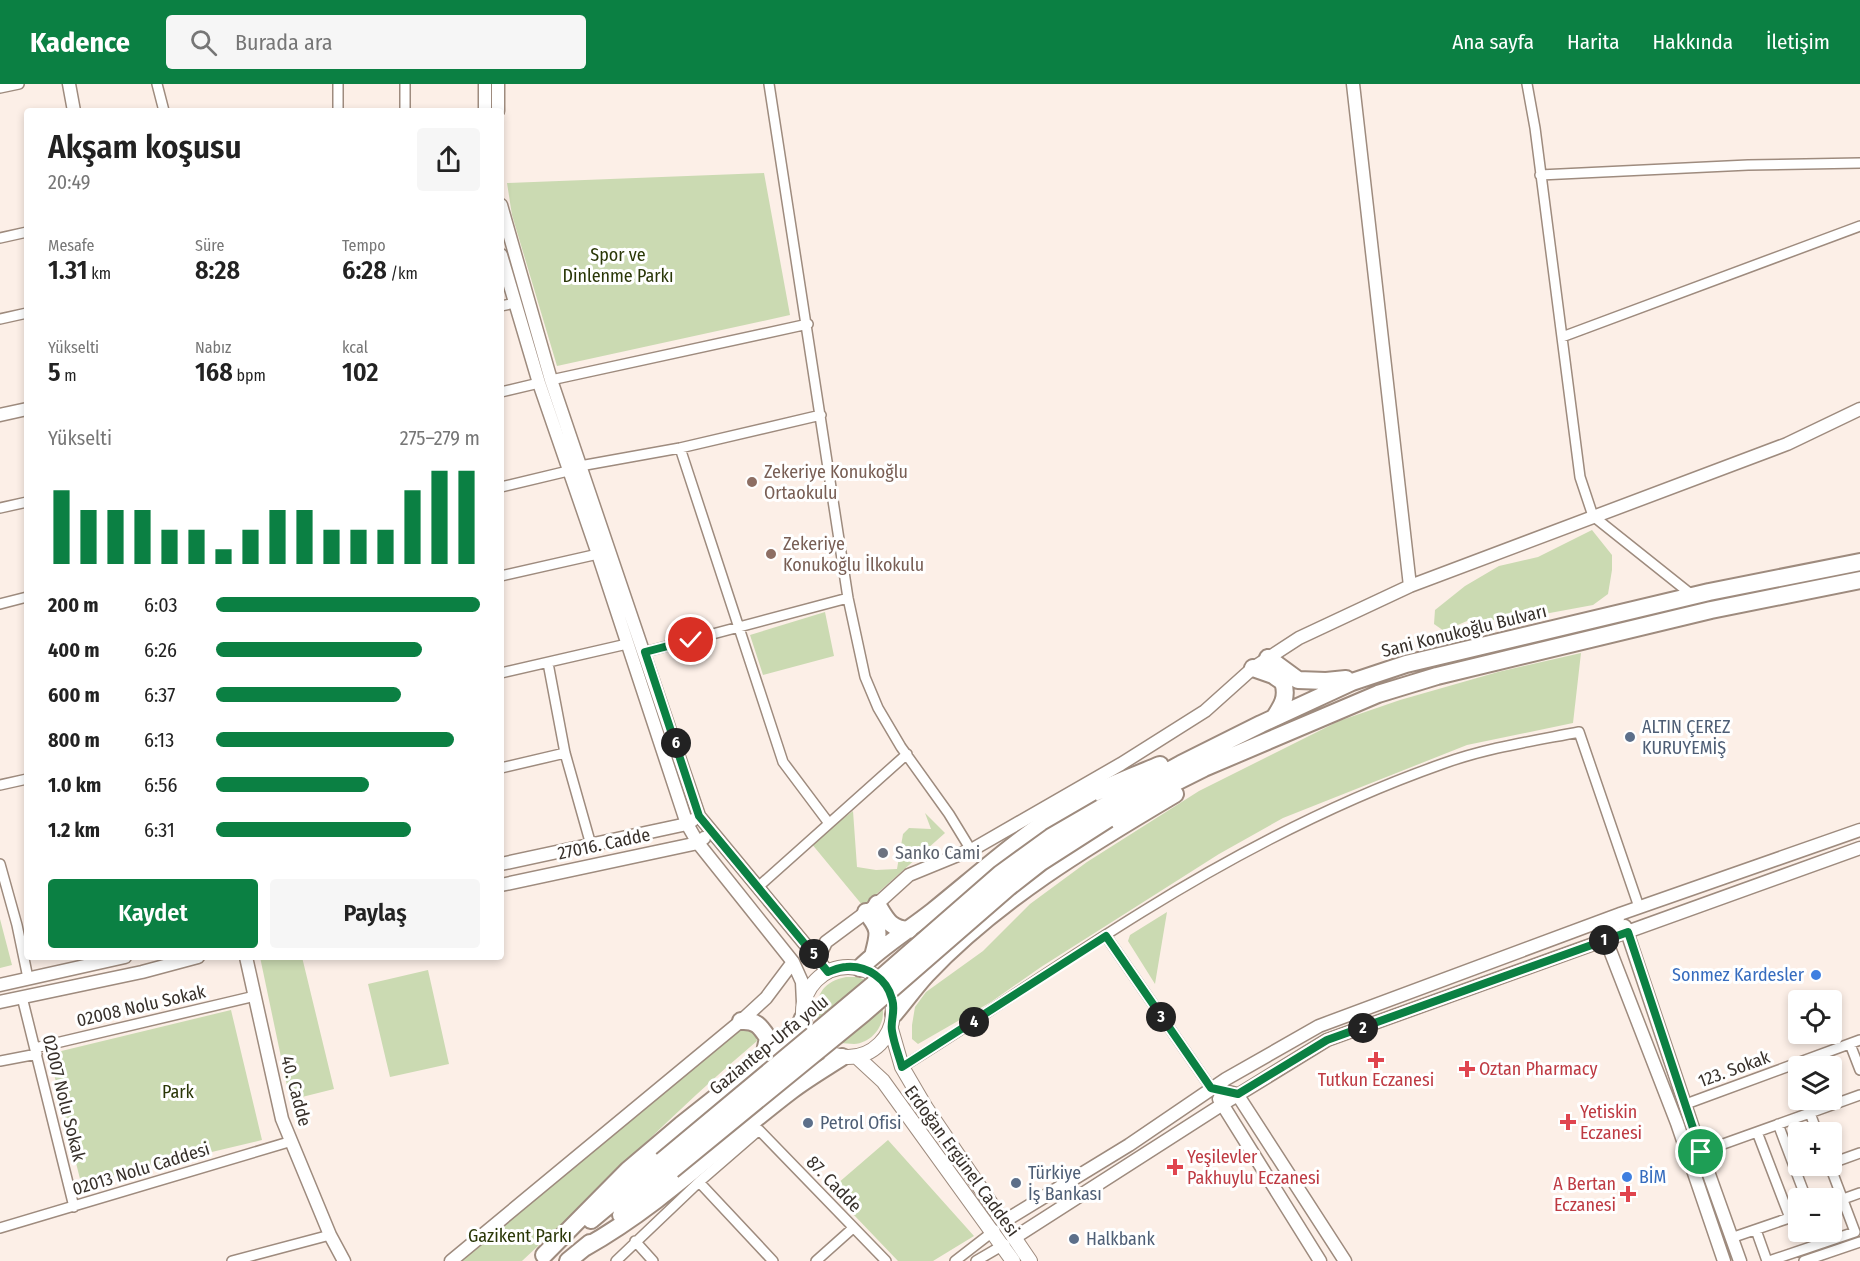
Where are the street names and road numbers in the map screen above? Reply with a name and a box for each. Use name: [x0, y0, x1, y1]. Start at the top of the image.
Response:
street label: Sani Konukoğlu Bulvarı: [1379, 600, 1549, 662]
street label: 27016. Cadde: [556, 823, 652, 865]
street label: 02008 Nolu Sokak: [74, 980, 208, 1032]
street label: Gaziantep-Urfa yolu: [705, 990, 833, 1100]
street label: 02007 Nolu Sokak: [38, 1032, 90, 1164]
street label: 123. Sokak: [1695, 1046, 1773, 1092]
street label: 40. Cadde: [276, 1053, 316, 1129]
street label: Erdoğan Ergünel Caddesi: [900, 1081, 1024, 1241]
street label: 02013 Nolu Caddesi: [70, 1138, 212, 1200]
street label: 87. Cadde: [802, 1151, 866, 1217]

